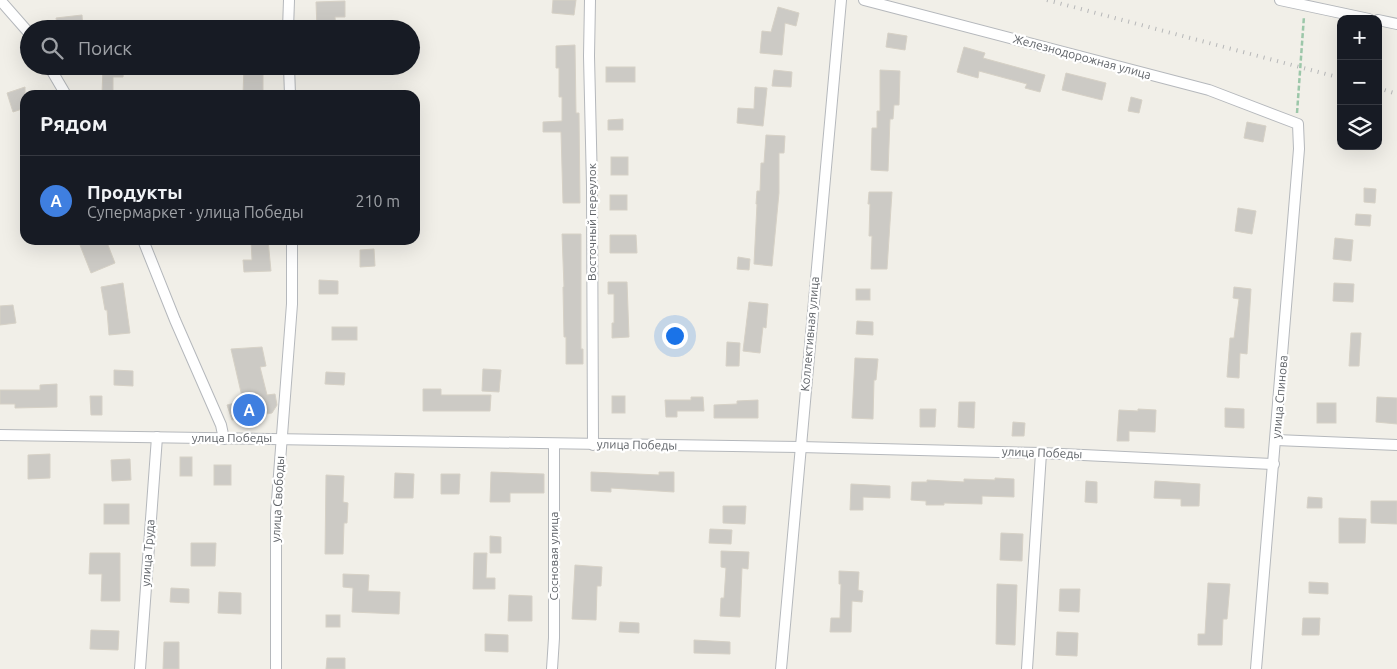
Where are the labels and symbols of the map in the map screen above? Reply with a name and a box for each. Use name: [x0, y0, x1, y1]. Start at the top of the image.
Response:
street label: Железнодорожная улица: [1012, 32, 1153, 81]
street label: Восточный переулок: [585, 163, 598, 281]
street label: Коллективная улица: [798, 276, 821, 392]
your location: [662, 323, 688, 349]
street label: улица Спинова: [1269, 355, 1290, 439]
pin: A: [233, 391, 265, 429]
street label: улица Победы: [192, 431, 272, 444]
street label: улица Победы: [597, 437, 677, 452]
street label: улица Победы: [1002, 445, 1082, 460]
street label: улица Свободы: [269, 455, 286, 543]
street label: Сосновая улица: [547, 512, 560, 600]
street label: улица Труда: [139, 519, 156, 587]

